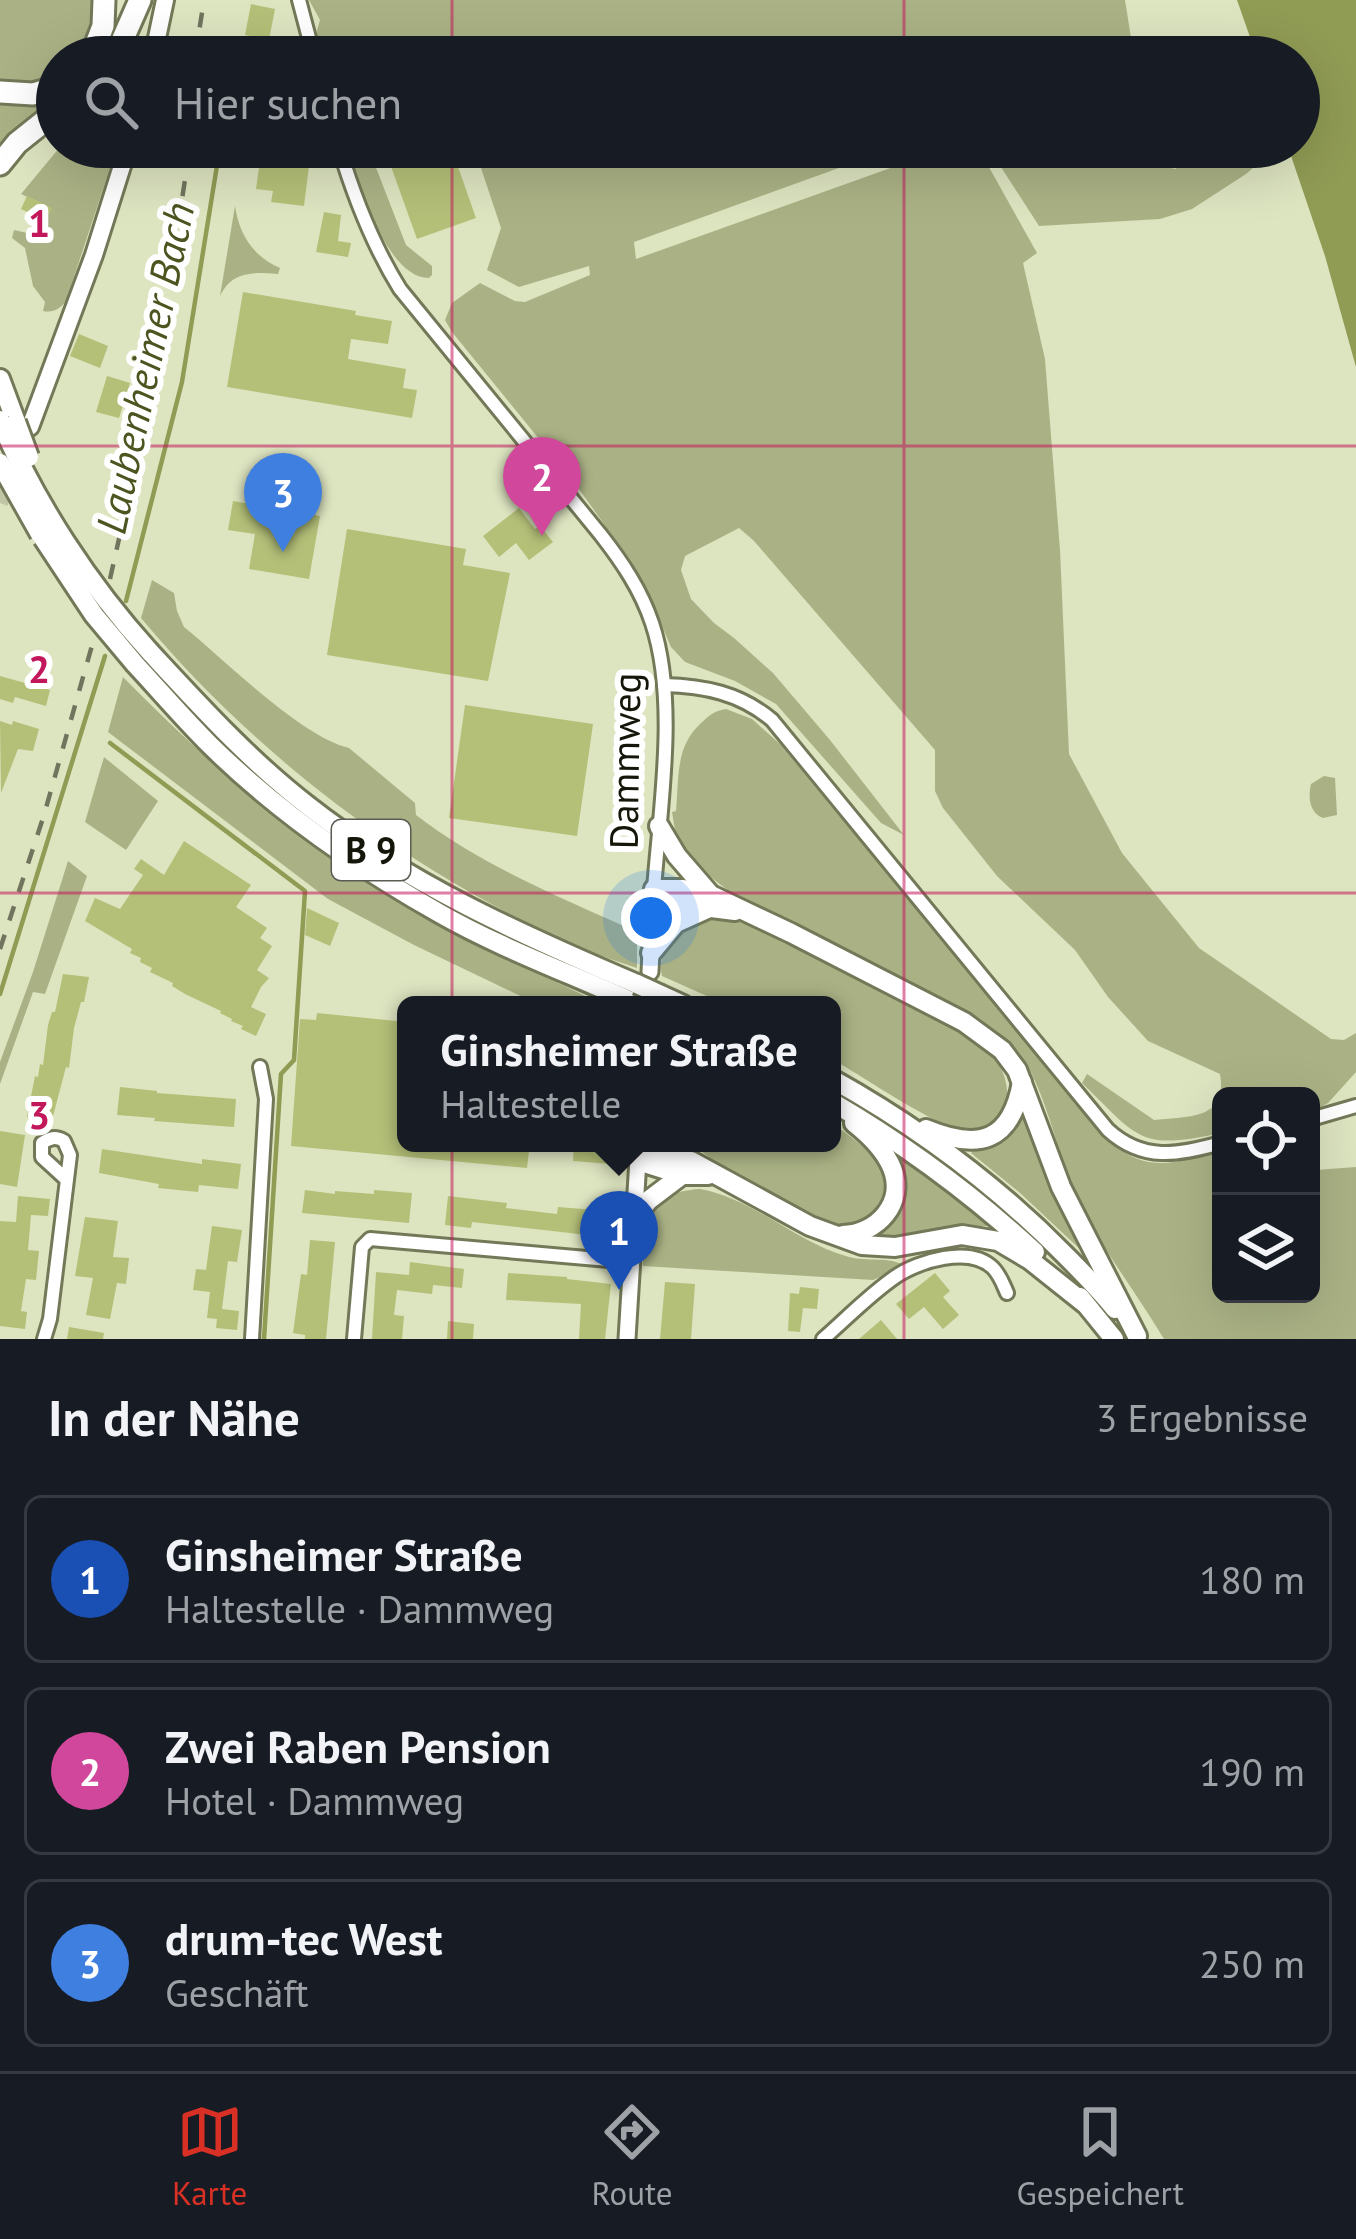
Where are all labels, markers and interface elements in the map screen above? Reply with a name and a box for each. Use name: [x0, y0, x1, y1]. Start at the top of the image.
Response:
search box: [36, 36, 1320, 168]
icon: search: [78, 69, 144, 135]
text: Hier suchen: [174, 73, 402, 131]
text: 1: [28, 197, 50, 248]
water label: Laubenheimer Bach: [83, 197, 206, 538]
pin: 2: [503, 437, 581, 536]
pin: 3: [244, 453, 322, 552]
text: 2: [28, 643, 50, 694]
street label: Dammweg: [597, 672, 652, 850]
road number: B 9: [332, 820, 410, 880]
your location: [621, 888, 681, 948]
popup: [397, 996, 841, 1152]
text: Ginsheimer Straße: [440, 1020, 798, 1078]
text: Haltestelle: [440, 1078, 621, 1129]
map controls: [1212, 1087, 1320, 1303]
button: locate: [1212, 1087, 1320, 1195]
text: 3: [28, 1089, 50, 1140]
pin: 1: [580, 1191, 658, 1290]
button: layers: [1212, 1195, 1320, 1303]
text: In der Nähe: [48, 1384, 300, 1450]
text: 3 Ergebnisse: [1096, 1392, 1308, 1443]
text: Ginsheimer Straße: [165, 1525, 523, 1583]
text: 1: [79, 1554, 101, 1605]
text: 180 m: [1199, 1554, 1305, 1605]
text: Haltestelle · Dammweg: [165, 1583, 554, 1634]
text: Zwei Raben Pension: [165, 1717, 551, 1775]
text: 2: [79, 1746, 101, 1797]
text: 190 m: [1199, 1746, 1305, 1797]
text: Hotel · Dammweg: [165, 1775, 464, 1826]
text: drum-tec West: [165, 1909, 442, 1967]
text: 3: [79, 1938, 101, 1989]
text: 250 m: [1199, 1938, 1305, 1989]
text: Geschäft: [165, 1967, 308, 2018]
tab: Karte: [172, 2099, 247, 2214]
tab: Route: [591, 2099, 673, 2214]
tab: Gespeichert: [1017, 2099, 1184, 2214]

